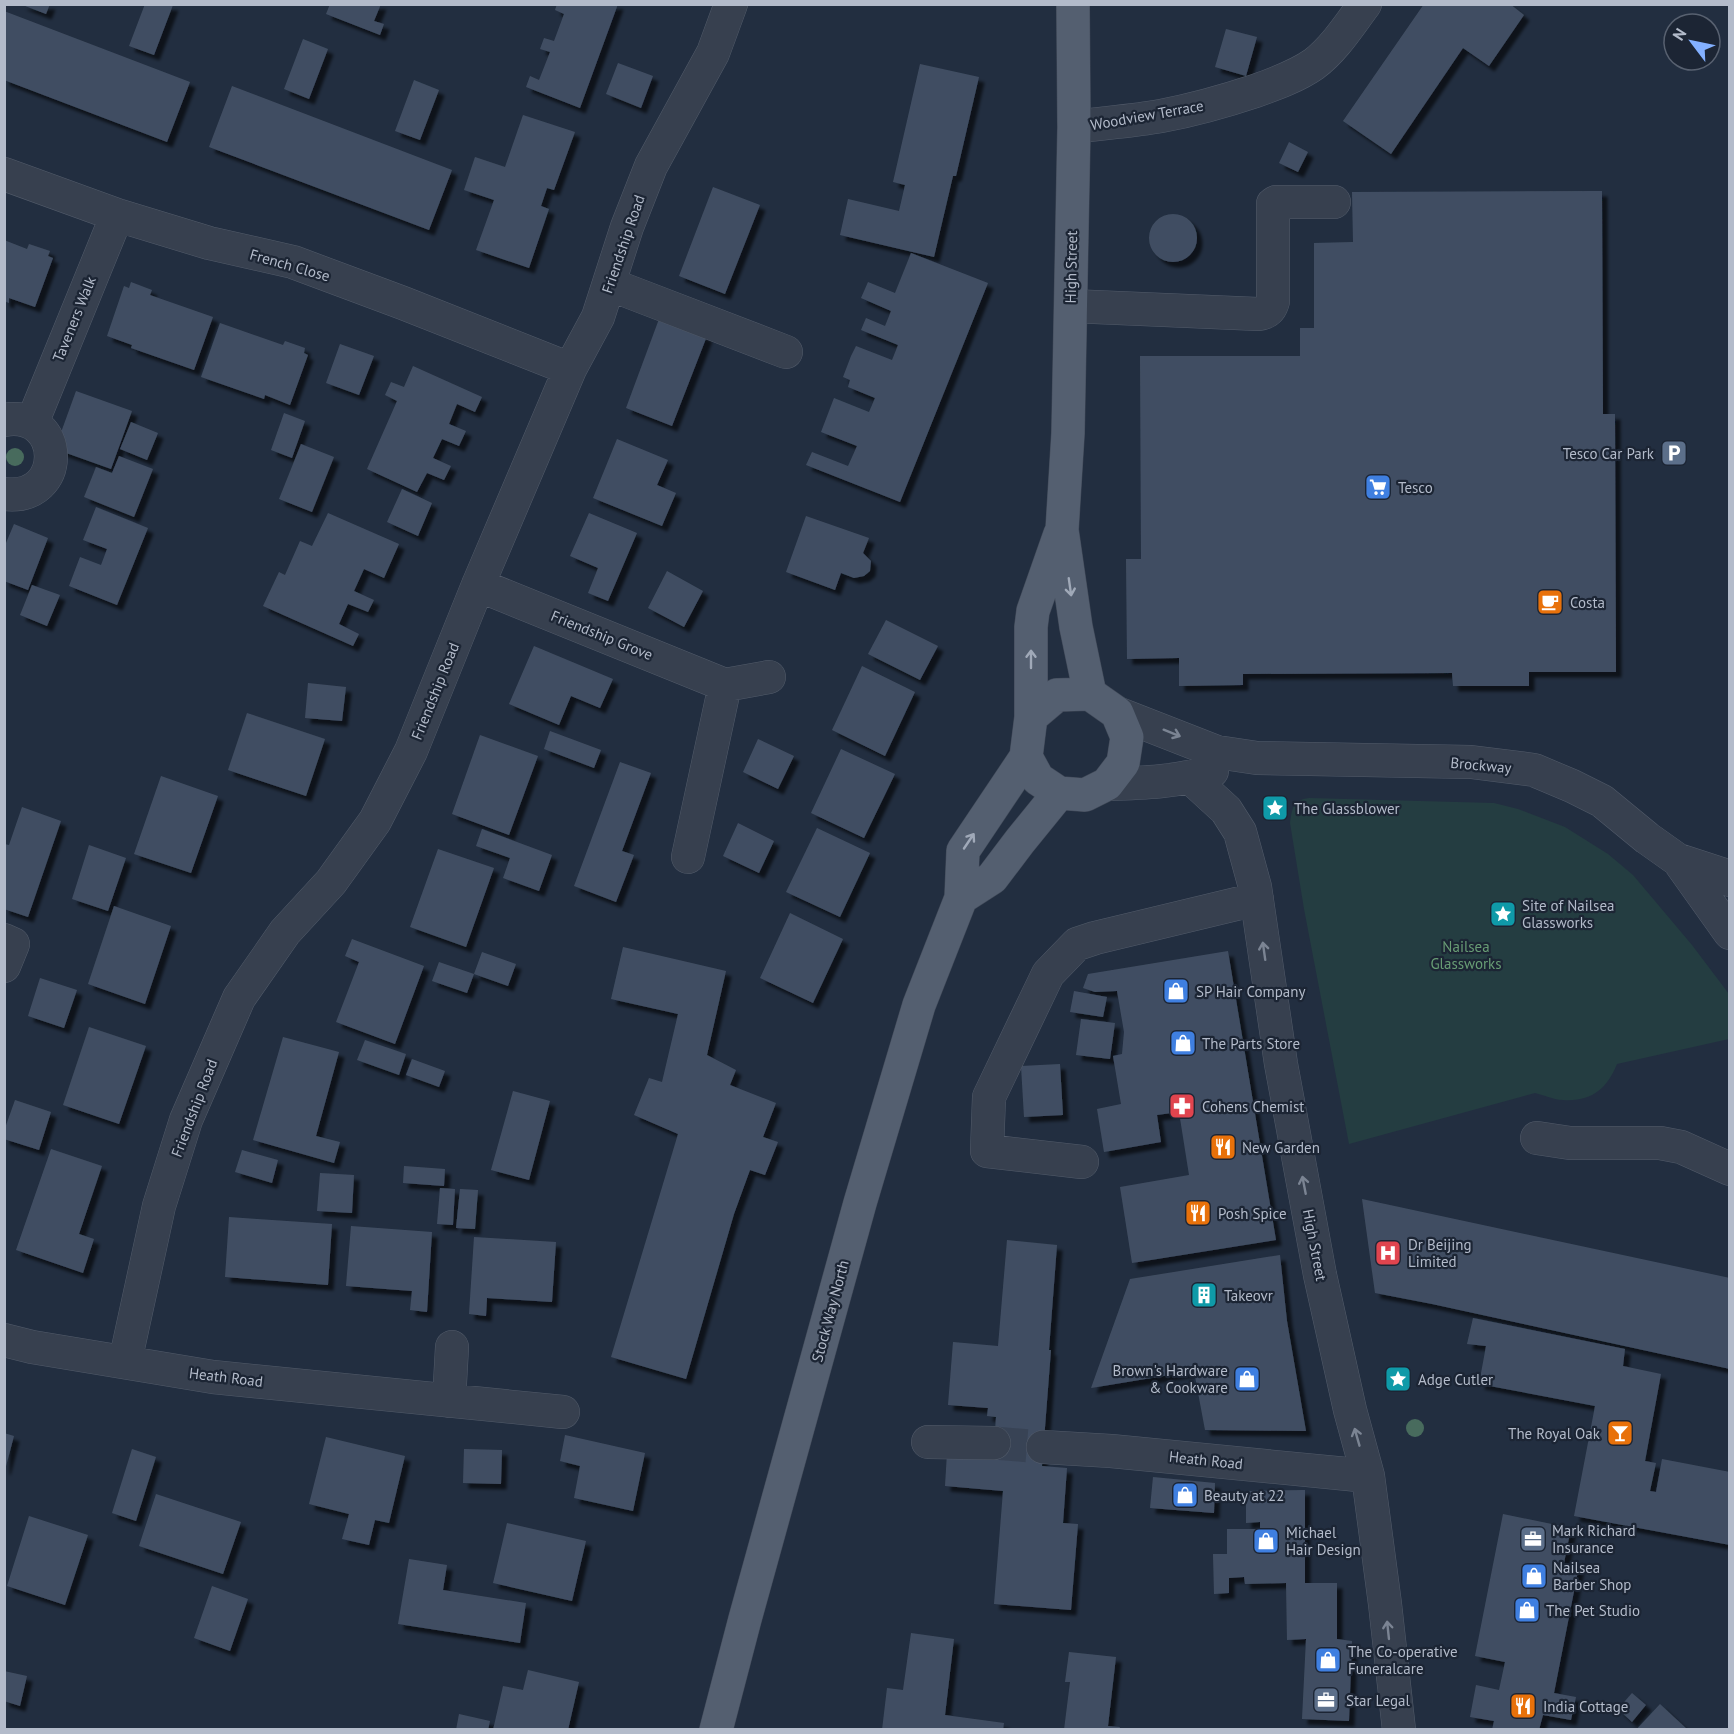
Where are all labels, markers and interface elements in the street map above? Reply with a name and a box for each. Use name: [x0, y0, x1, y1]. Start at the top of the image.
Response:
north arrow: [1662, 12, 1722, 72]
text: N: [1668, 24, 1691, 44]
street label: Woodview Terrace: [1089, 96, 1205, 134]
street label: Friendship Road: [597, 192, 649, 296]
street label: High Street: [1061, 230, 1081, 304]
street label: French Close: [248, 244, 332, 286]
street label: Taveners Walk: [48, 273, 100, 365]
parking icon: Tesco Car Park: [1659, 438, 1689, 468]
place label: Tesco Car Park: [1563, 444, 1655, 463]
supermarket icon: Tesco: [1363, 472, 1393, 502]
place label: Tesco: [1398, 478, 1433, 497]
one-way arrow: [1065, 577, 1076, 597]
cafe icon: Costa: [1535, 587, 1565, 617]
place label: Costa: [1570, 593, 1605, 612]
street label: Friendship Grove: [548, 606, 656, 664]
street label: Friendship Road: [407, 640, 463, 742]
one-way arrow: [1025, 649, 1037, 669]
one-way arrow: [1162, 728, 1181, 739]
street label: Brockway: [1450, 753, 1512, 777]
place icon: The Glassblower: [1260, 793, 1290, 823]
place label: The Glassblower: [1294, 799, 1400, 818]
one-way arrow: [963, 834, 975, 850]
place label: Site of Nailsea Glassworks: [1522, 896, 1615, 932]
place icon: Site of Nailsea Glassworks: [1488, 899, 1518, 929]
park label: Nailsea Glassworks: [1430, 937, 1502, 973]
one-way arrow: [1259, 942, 1270, 962]
shop icon: SP Hair Company: [1161, 976, 1191, 1006]
place label: SP Hair Company: [1196, 982, 1305, 1001]
shop icon: The Parts Store: [1168, 1028, 1198, 1058]
place label: The Parts Store: [1202, 1034, 1300, 1053]
street label: Friendship Road: [167, 1056, 221, 1160]
pharmacy icon: Cohens Chemist: [1167, 1091, 1197, 1121]
place label: Cohens Chemist: [1202, 1097, 1304, 1116]
restaurant icon: New Garden: [1208, 1132, 1238, 1162]
place label: New Garden: [1242, 1138, 1320, 1157]
one-way arrow: [1298, 1176, 1309, 1195]
restaurant icon: Posh Spice: [1183, 1198, 1213, 1228]
place label: Posh Spice: [1218, 1204, 1287, 1223]
street label: High Street: [1299, 1208, 1331, 1282]
place label: Dr Beijing Limited: [1408, 1235, 1472, 1271]
hospital icon: Dr Beijing Limited: [1373, 1238, 1403, 1268]
street label: Stock Way North: [807, 1258, 853, 1364]
building icon: Takeovr: [1189, 1280, 1219, 1310]
place label: Takeovr: [1224, 1286, 1273, 1305]
place label: Brown's Hardware & Cookware: [1112, 1361, 1228, 1397]
street label: Heath Road: [188, 1363, 264, 1391]
shop icon: Brown's Hardware & Cookware: [1232, 1364, 1262, 1394]
place icon: Adge Cutler: [1383, 1364, 1413, 1394]
place label: Adge Cutler: [1418, 1370, 1493, 1389]
bar icon: The Royal Oak: [1605, 1418, 1635, 1448]
place label: The Royal Oak: [1508, 1424, 1601, 1443]
one-way arrow: [1351, 1428, 1363, 1447]
street label: Heath Road: [1168, 1447, 1244, 1473]
shop icon: Beauty at 22: [1170, 1480, 1200, 1510]
place label: Beauty at 22: [1204, 1486, 1284, 1505]
place label: Mark Richard Insurance: [1552, 1521, 1636, 1557]
place label: Michael Hair Design: [1286, 1523, 1361, 1559]
office icon: Mark Richard Insurance: [1518, 1524, 1548, 1554]
shop icon: Michael Hair Design: [1251, 1526, 1281, 1556]
place label: Nailsea Barber Shop: [1553, 1558, 1631, 1594]
shop icon: Nailsea Barber Shop: [1519, 1561, 1549, 1591]
shop icon: The Pet Studio: [1512, 1595, 1542, 1625]
place label: The Pet Studio: [1546, 1601, 1640, 1620]
one-way arrow: [1382, 1620, 1393, 1640]
place label: The Co-operative Funeralcare: [1348, 1642, 1458, 1678]
shop icon: The Co-operative Funeralcare: [1313, 1645, 1343, 1675]
office icon: Star Legal: [1311, 1685, 1341, 1715]
place label: Star Legal: [1346, 1691, 1410, 1710]
restaurant icon: India Cottage: [1508, 1691, 1538, 1721]
place label: India Cottage: [1543, 1697, 1628, 1716]

